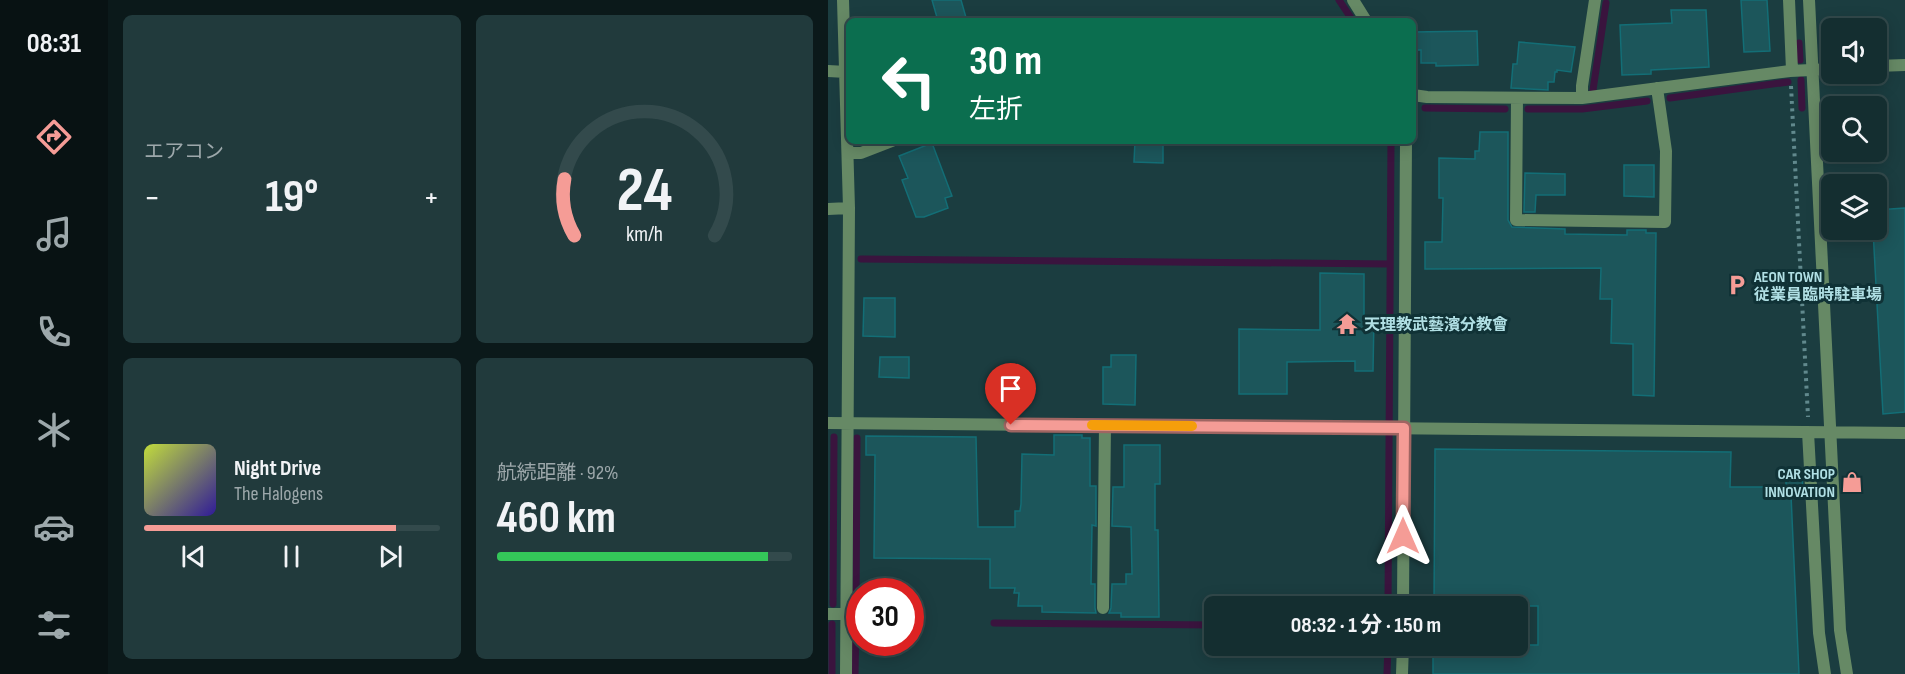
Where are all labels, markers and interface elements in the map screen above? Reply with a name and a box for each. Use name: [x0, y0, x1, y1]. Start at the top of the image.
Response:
map controls: [1821, 18, 1887, 240]
button: sound: [1821, 18, 1887, 84]
text: 08:31: [27, 28, 81, 60]
text: 30 m: [969, 36, 1042, 87]
icon: left: [870, 42, 948, 120]
text: 左折: [969, 94, 1023, 126]
button: search: [1821, 96, 1887, 162]
icon: directions: [33, 116, 75, 158]
text: エアコン: [144, 140, 224, 164]
text: 24: [616, 154, 672, 229]
text: 19°: [265, 170, 318, 225]
button: layers: [1821, 174, 1887, 240]
text: −: [144, 178, 160, 218]
text: +: [423, 178, 440, 218]
icon: music: [33, 213, 75, 255]
text: km/h: [626, 222, 663, 247]
place label: AEON TOWN 従業員臨時駐車場: [1753, 268, 1882, 305]
parking icon: AEON TOWN 従業員臨時駐車場: [1725, 273, 1749, 297]
icon: phone: [33, 311, 75, 353]
temple icon: 天理教武藝濱分教會: [1335, 312, 1359, 336]
place label: 天理教武藝濱分教會: [1364, 316, 1508, 335]
pin: [985, 363, 1036, 425]
icon: arrive: [994, 372, 1027, 405]
icon: climate: [33, 409, 75, 451]
text: Night Drive: [234, 455, 321, 482]
text: 航続距離 · 92%: [497, 461, 618, 485]
place label: CAR SHOP INNOVATION: [1765, 465, 1835, 502]
shop icon: CAR SHOP INNOVATION: [1840, 470, 1864, 494]
text: The Halogens: [234, 482, 323, 506]
text: 460 km: [497, 491, 616, 546]
position arrow: [1371, 504, 1435, 568]
icon: car: [33, 506, 75, 548]
icon: previous: [177, 540, 210, 573]
icon: pause: [275, 540, 308, 573]
icon: next: [374, 540, 407, 573]
speed limit sign: 30: [846, 578, 924, 656]
icon: filters: [33, 604, 75, 646]
text: 08:32 · 1 分 · 150 m: [1291, 612, 1441, 639]

